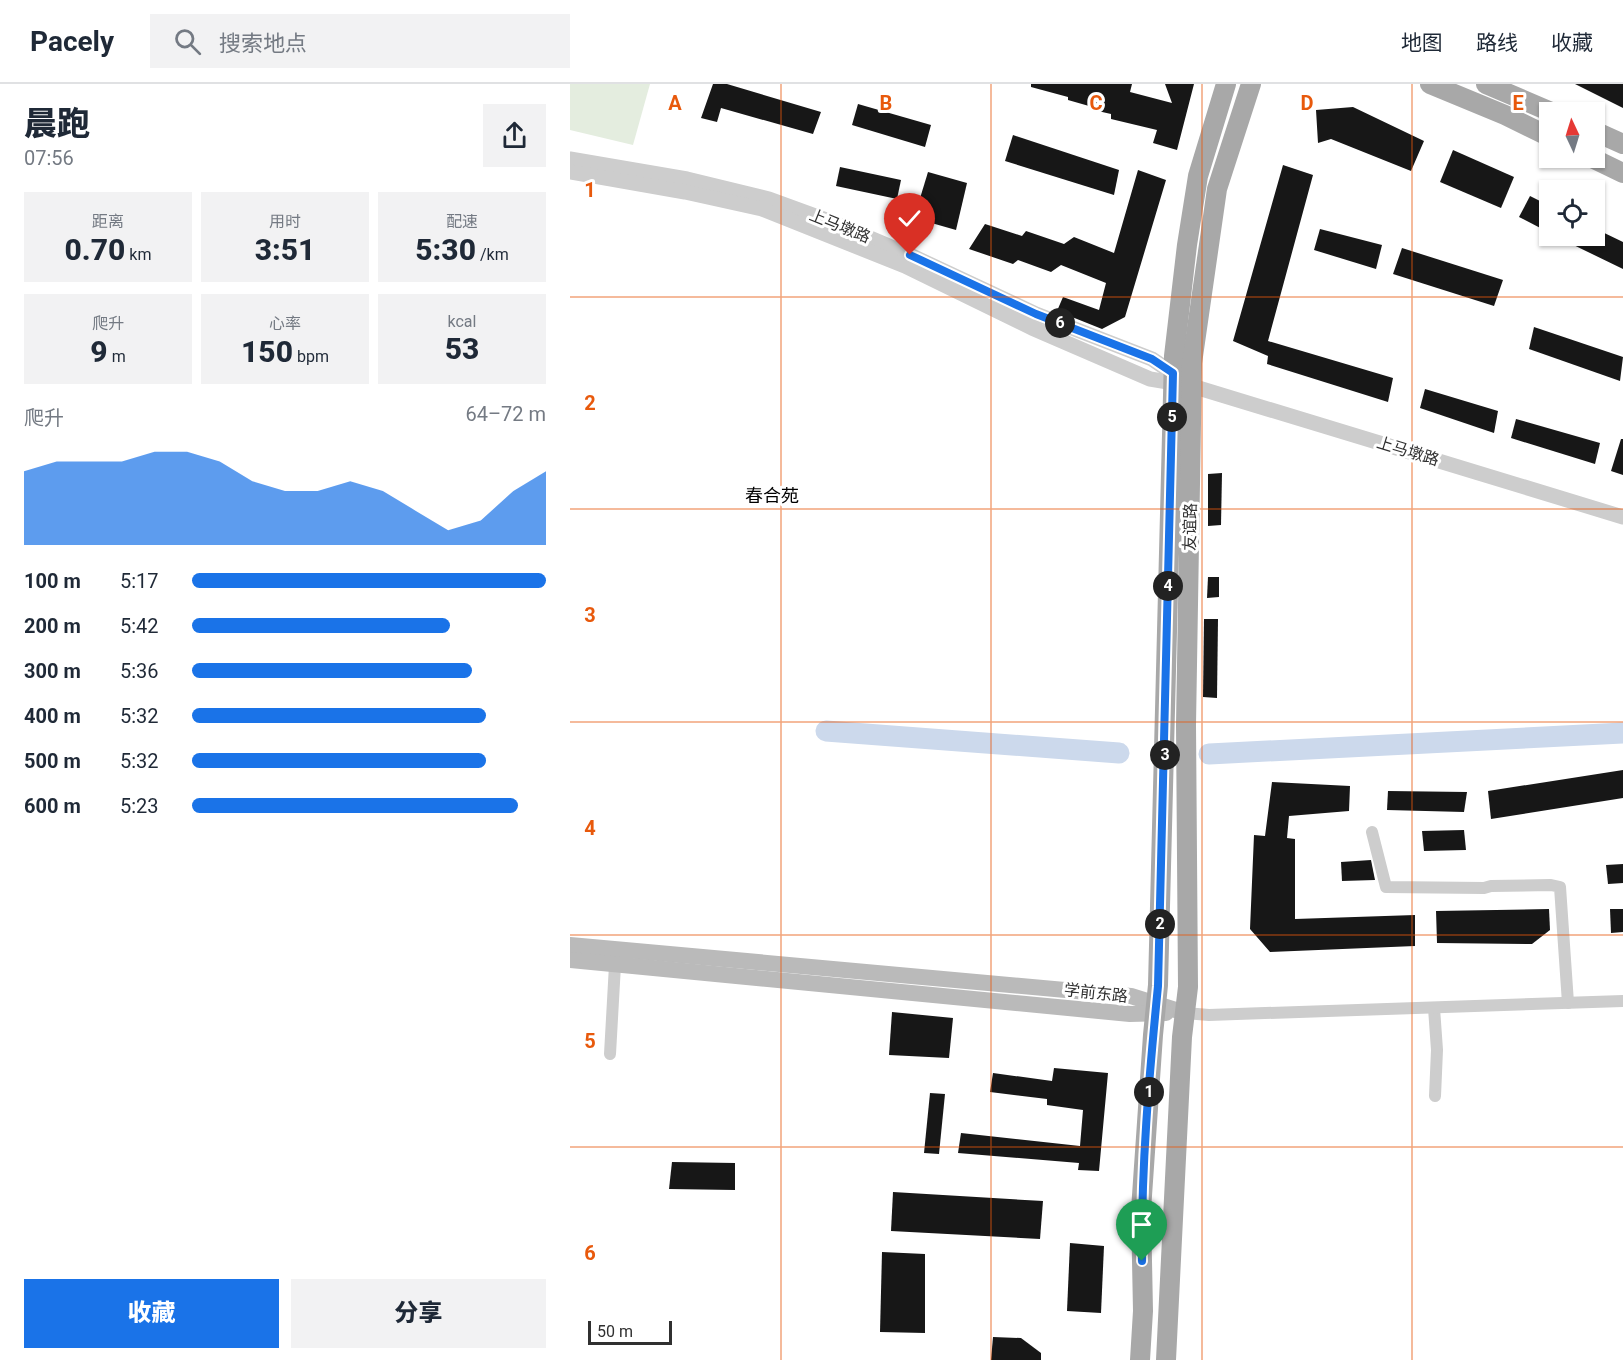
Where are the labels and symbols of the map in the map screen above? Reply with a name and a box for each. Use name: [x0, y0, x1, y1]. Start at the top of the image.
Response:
text: A: [668, 91, 682, 115]
text: B: [880, 91, 892, 115]
text: C: [1089, 91, 1103, 115]
text: D: [1301, 91, 1314, 115]
text: E: [1512, 91, 1524, 115]
north arrow: [1539, 102, 1605, 168]
text: 1: [584, 178, 596, 202]
pin: [884, 193, 935, 255]
street label: 上马墩路: [807, 205, 873, 247]
pin: 6: [1045, 308, 1075, 338]
text: 2: [584, 391, 596, 415]
pin: 5: [1157, 402, 1187, 432]
street label: 上马墩路: [1375, 433, 1441, 469]
district label: 春合苑: [745, 485, 799, 506]
street label: 友谊路: [1180, 503, 1200, 551]
pin: 4: [1153, 571, 1183, 601]
text: 3: [584, 603, 596, 627]
pin: 3: [1150, 740, 1180, 770]
text: 4: [584, 816, 596, 840]
pin: 2: [1145, 909, 1175, 939]
street label: 学前东路: [1063, 980, 1129, 1006]
text: 5: [584, 1029, 596, 1053]
pin: 1: [1134, 1077, 1164, 1107]
pin: [1116, 1199, 1167, 1261]
text: 6: [584, 1241, 596, 1265]
scale bar: [588, 1318, 672, 1346]

